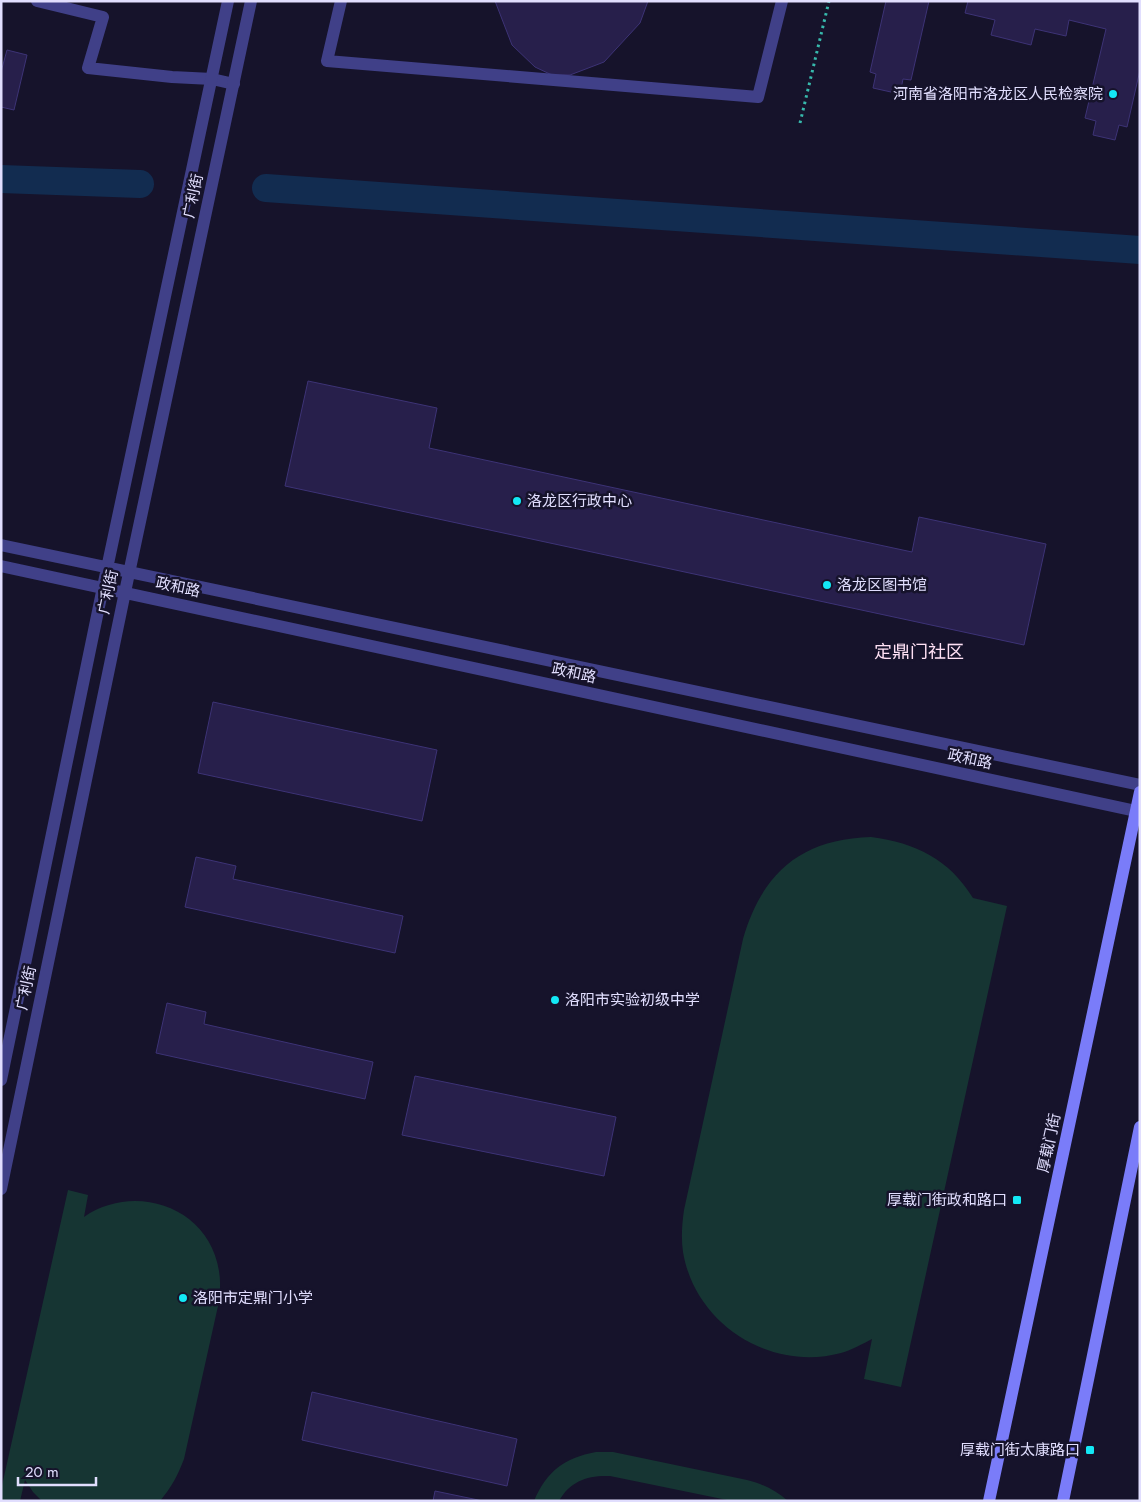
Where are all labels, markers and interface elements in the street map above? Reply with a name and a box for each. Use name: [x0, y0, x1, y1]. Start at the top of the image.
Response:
place label: 河南省洛阳市洛龙区人民检察院: [893, 83, 1103, 105]
marker: 河南省洛阳市洛龙区人民检察院: [1107, 88, 1119, 100]
street label: 广利街: [178, 172, 208, 220]
place label: 洛龙区行政中心: [527, 490, 632, 512]
marker: 洛龙区行政中心: [511, 495, 523, 507]
street label: 广利街: [93, 568, 123, 616]
street label: 政和路: [154, 572, 202, 602]
place label: 洛龙区图书馆: [837, 574, 927, 596]
marker: 洛龙区图书馆: [821, 579, 833, 591]
district label: 定鼎门社区: [874, 639, 964, 665]
street label: 政和路: [550, 658, 598, 688]
street label: 政和路: [946, 744, 994, 774]
street label: 广利街: [11, 964, 41, 1012]
place label: 洛阳市实验初级中学: [565, 989, 700, 1011]
marker: 洛阳市实验初级中学: [549, 994, 561, 1006]
street label: 厚载门街: [1032, 1111, 1066, 1175]
place label: 厚载门街政和路口: [887, 1189, 1007, 1211]
marker: 厚载门街政和路口: [1011, 1194, 1023, 1206]
place label: 洛阳市定鼎门小学: [193, 1287, 313, 1309]
marker: 洛阳市定鼎门小学: [177, 1292, 189, 1304]
place label: 厚载门街太康路口: [960, 1439, 1080, 1461]
marker: 厚载门街太康路口: [1084, 1444, 1096, 1456]
scale bar: [18, 1454, 95, 1486]
text: 20 m: [25, 1461, 59, 1483]

